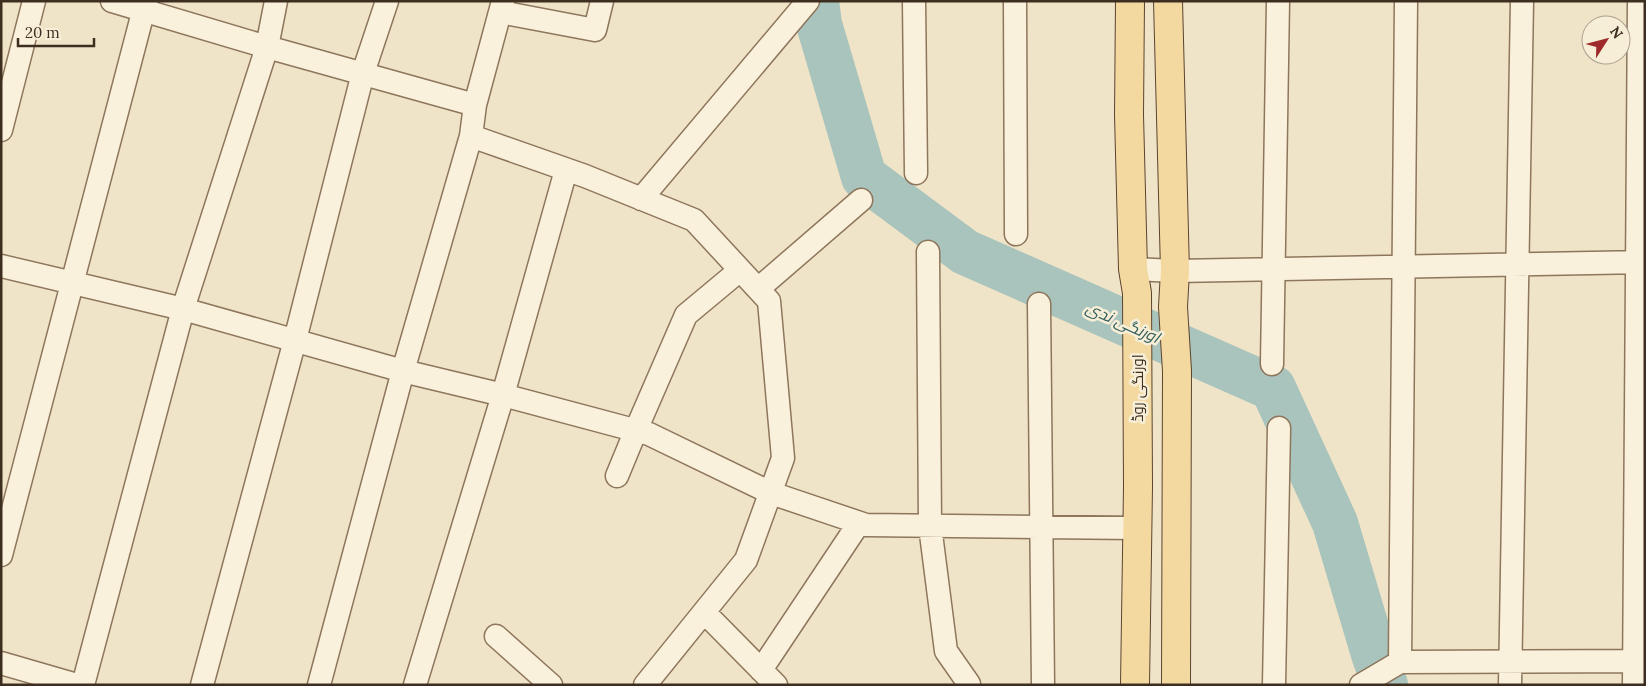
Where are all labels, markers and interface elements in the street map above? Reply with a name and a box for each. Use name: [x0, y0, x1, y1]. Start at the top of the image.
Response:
scale bar: [18, 15, 94, 47]
north arrow: [1581, 15, 1631, 65]
text: 20 m: [25, 23, 60, 42]
text: N: [1606, 23, 1627, 42]
water label: اورنگی ندی: [1083, 297, 1164, 348]
street label: اورنگی روڈ: [1128, 354, 1148, 422]

